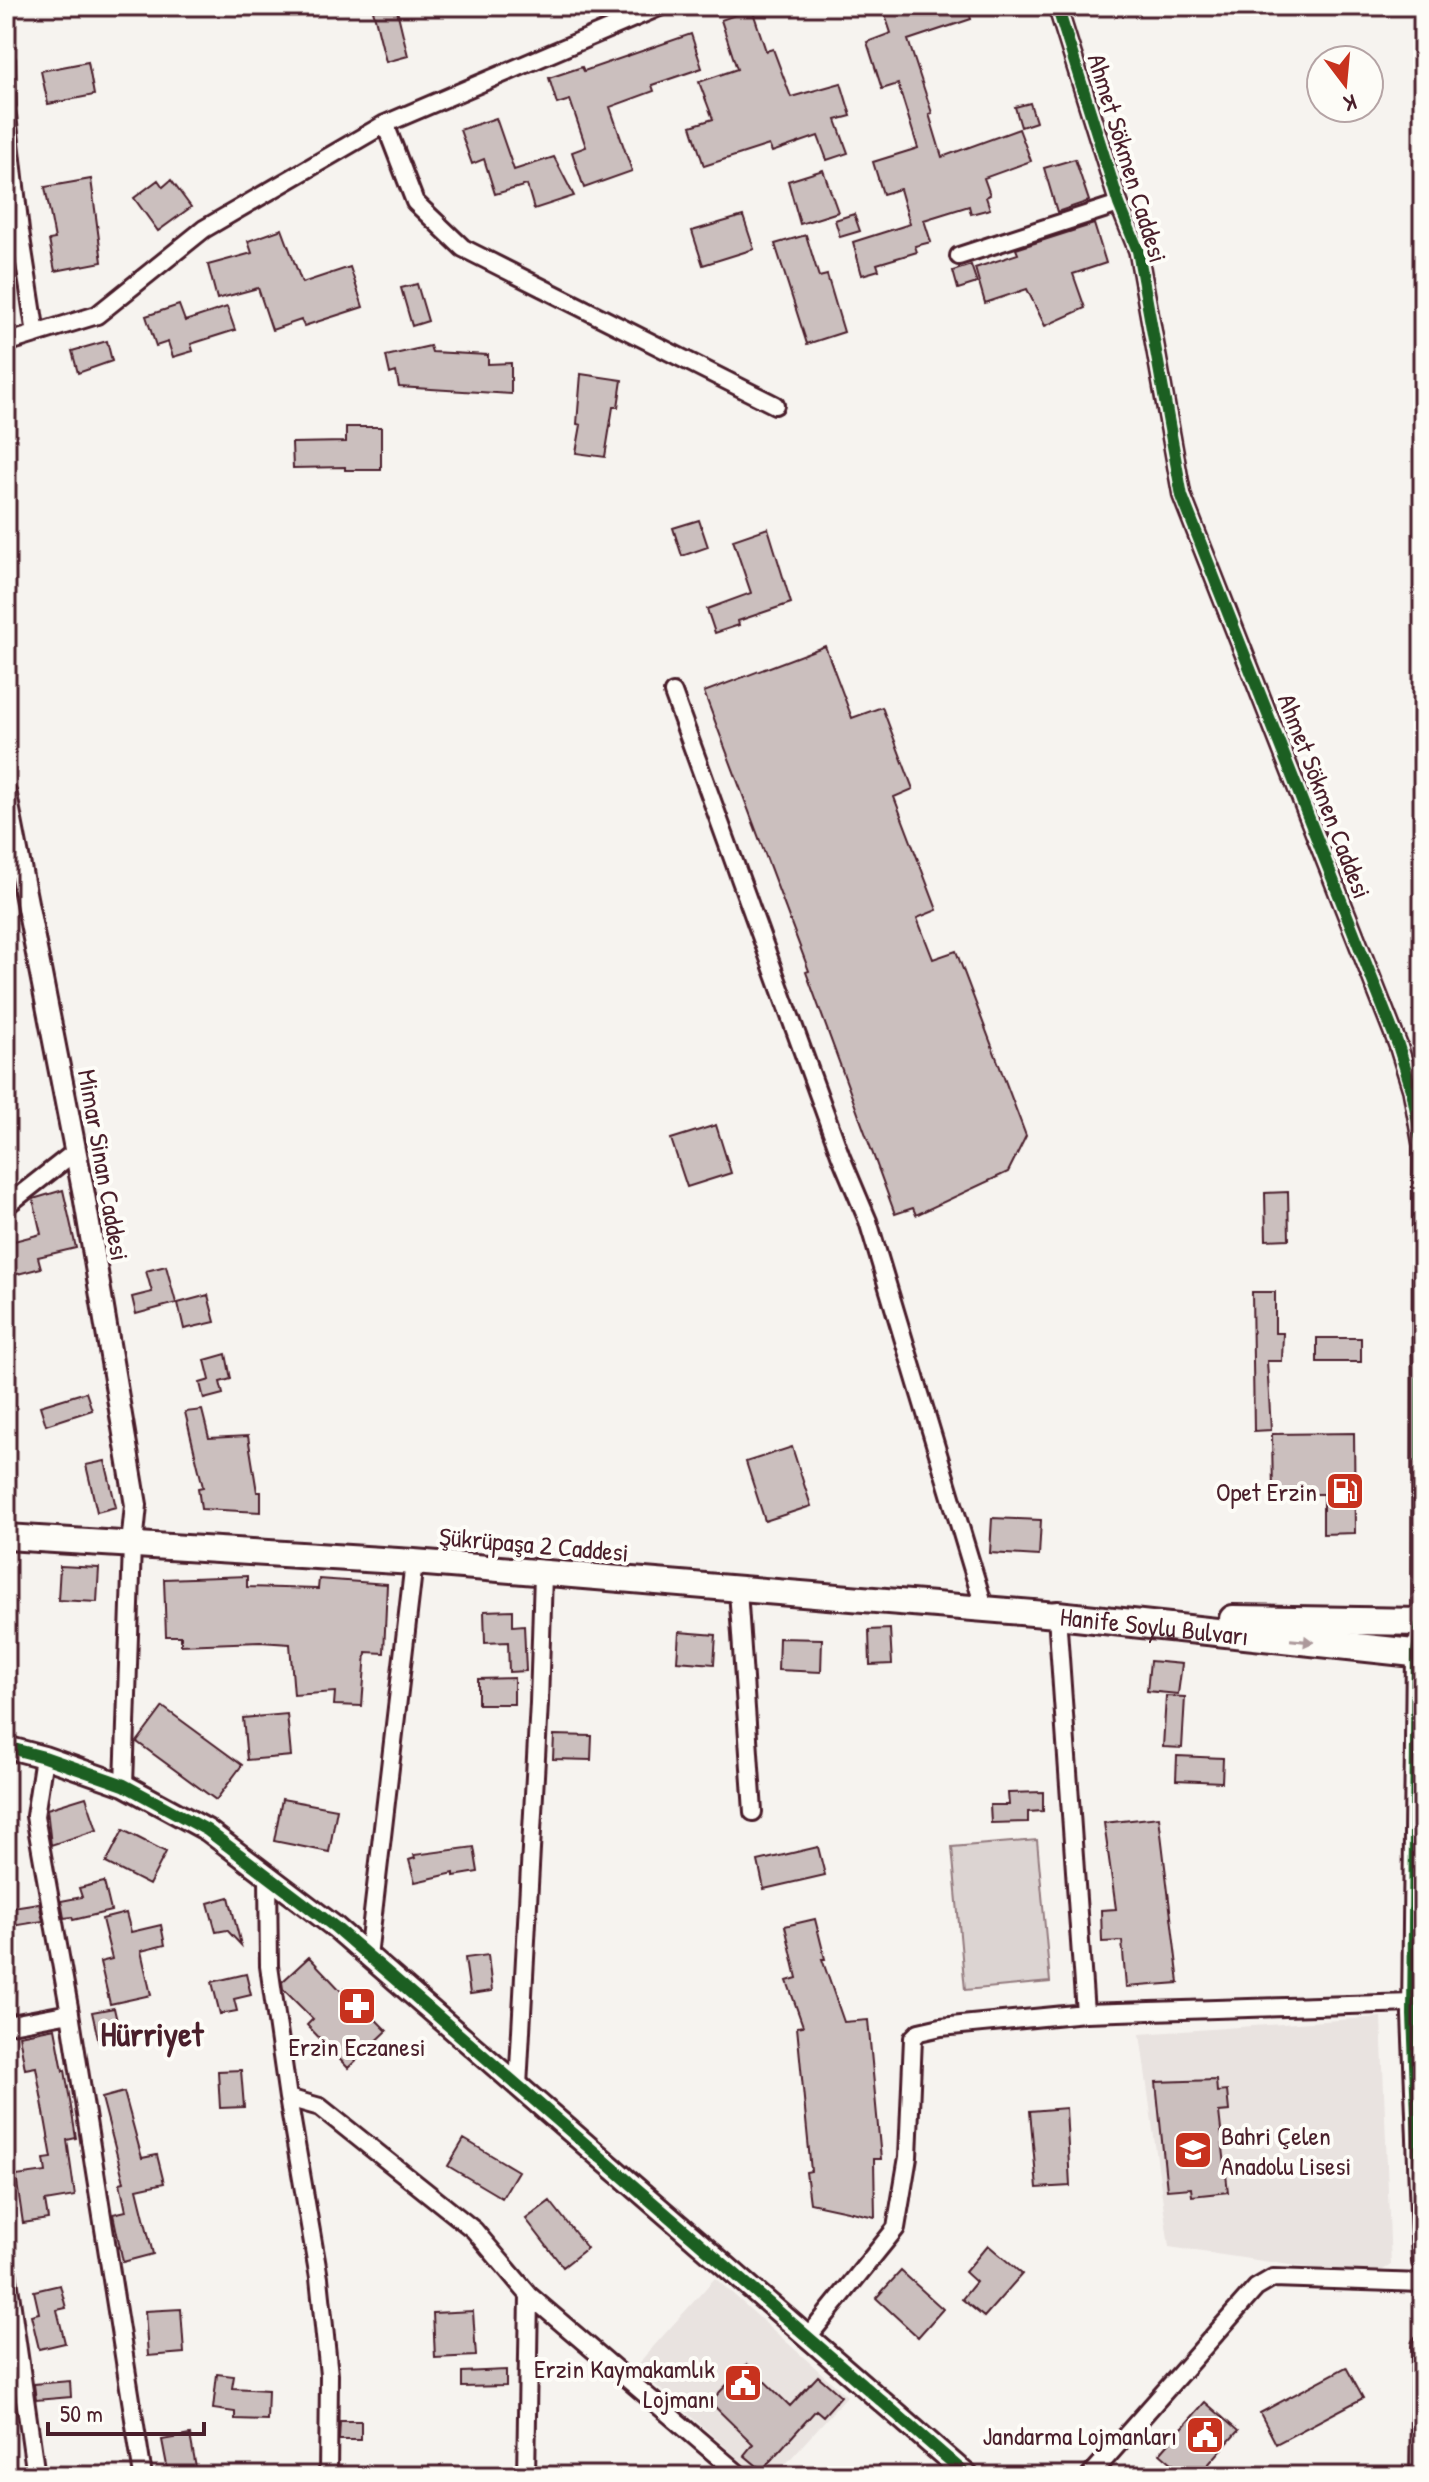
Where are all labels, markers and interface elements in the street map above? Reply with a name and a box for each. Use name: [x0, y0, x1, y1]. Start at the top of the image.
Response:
north arrow: [1305, 44, 1385, 124]
street label: Ahmet Sökmen Caddesi: [1080, 49, 1176, 267]
text: K: [1340, 87, 1360, 119]
street label: Ahmet Sökmen Caddesi: [1270, 689, 1380, 903]
street label: Mimar Sinan Caddesi: [70, 1067, 138, 1263]
fuel station icon: Opet Erzin: [1324, 1470, 1366, 1512]
place label: Opet Erzin: [1216, 1474, 1317, 1509]
street label: Şükrüpaşa 2 Caddesi: [438, 1518, 630, 1570]
street label: Hanife Soylu Bulvarı: [1058, 1598, 1250, 1653]
one-way arrow: [1290, 1635, 1315, 1648]
pharmacy icon: Erzin Eczanesi: [336, 1985, 378, 2027]
district label: Hürriyet: [101, 2011, 205, 2058]
place label: Erzin Eczanesi: [288, 2029, 426, 2064]
place label: Bahri Çelen Anadolu Lisesi: [1221, 2118, 1351, 2183]
school or university icon: Bahri Çelen Anadolu Lisesi: [1172, 2129, 1214, 2171]
place label: Erzin Kaymakamlık Lojmanı: [534, 2351, 715, 2416]
public building icon: Erzin Kaymakamlık Lojmanı: [722, 2362, 764, 2404]
scale bar: [48, 2386, 204, 2436]
text: 50 m: [60, 2397, 103, 2429]
public building icon: Jandarma Lojmanları: [1184, 2414, 1226, 2456]
place label: Jandarma Lojmanları: [982, 2418, 1177, 2453]

